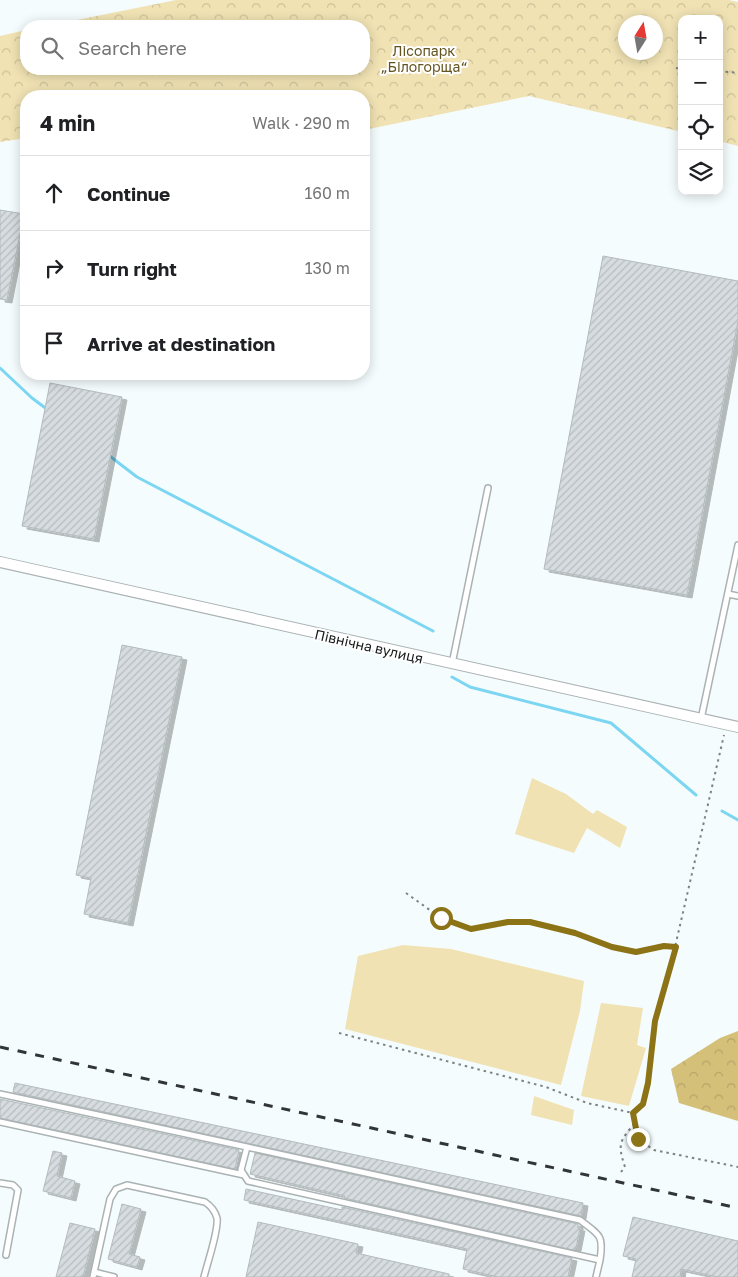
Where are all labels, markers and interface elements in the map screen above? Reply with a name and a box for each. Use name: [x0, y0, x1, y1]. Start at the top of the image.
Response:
north arrow: [618, 15, 663, 60]
map controls: [678, 15, 723, 195]
button: +: [678, 15, 723, 60]
search box: [20, 20, 370, 75]
icon: search: [38, 34, 66, 62]
text: Search here: [78, 36, 187, 59]
park label: Лісопарк „Білогорща“: [381, 42, 467, 75]
button: −: [678, 60, 723, 105]
button: locate: [678, 105, 723, 150]
text: 4 min: [40, 110, 95, 136]
text: Walk · 290 m: [252, 113, 350, 133]
button: layers: [678, 150, 723, 195]
icon: ahead: [40, 179, 68, 207]
text: Continue: [87, 182, 170, 205]
text: 160 m: [304, 183, 350, 203]
icon: right: [40, 254, 68, 282]
text: Turn right: [87, 257, 177, 280]
text: 130 m: [305, 258, 350, 278]
icon: arrive: [40, 329, 68, 357]
text: Arrive at destination: [87, 332, 275, 355]
street label: Північна вулиця: [313, 625, 425, 667]
route start: [430, 907, 453, 930]
route end: [627, 1128, 650, 1151]

